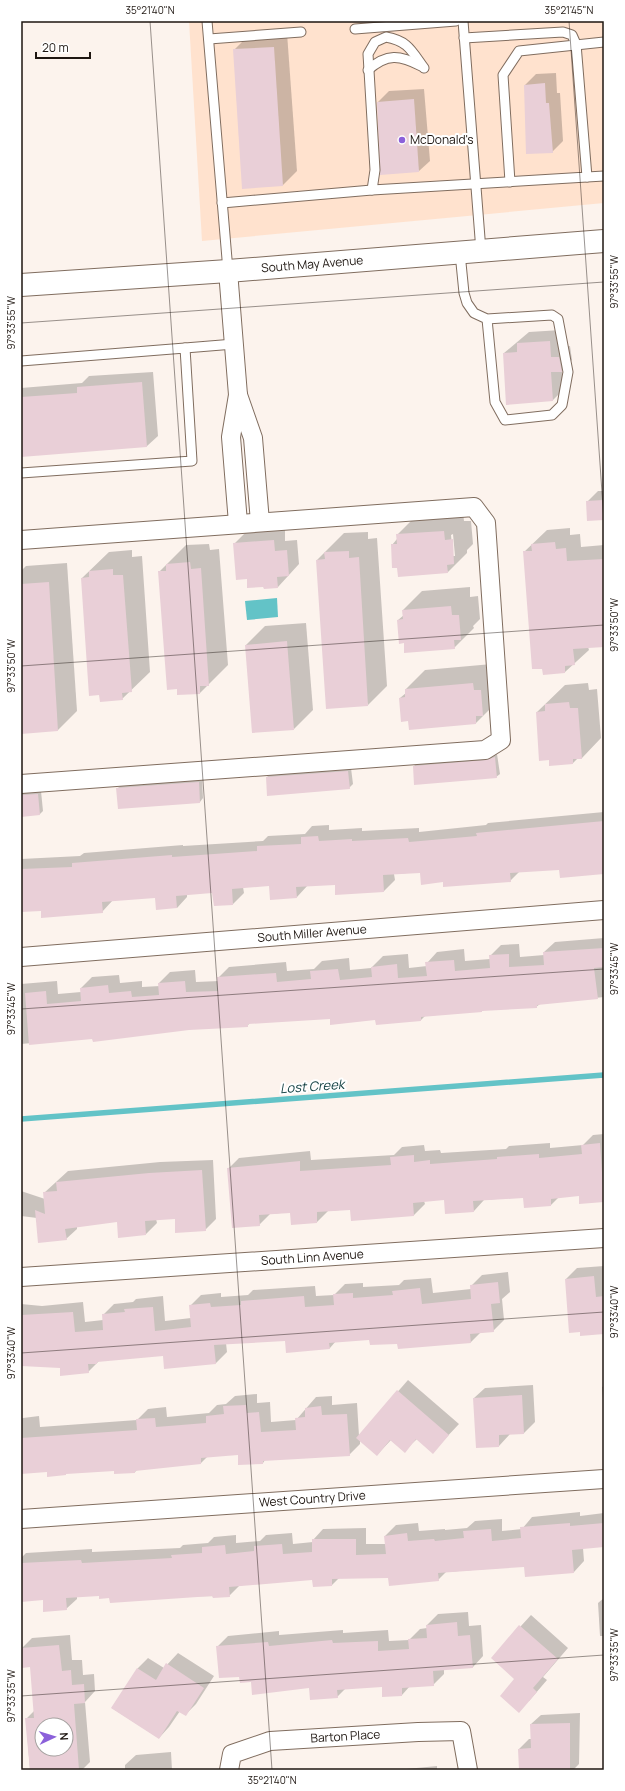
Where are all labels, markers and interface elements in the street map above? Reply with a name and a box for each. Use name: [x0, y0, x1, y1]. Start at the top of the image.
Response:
text: 35°21'40"N: [125, 3, 175, 17]
text: 35°21'45"N: [545, 3, 594, 17]
scale bar: [36, 34, 90, 60]
text: 20 m: [42, 39, 69, 56]
place label: McDonald's: [410, 131, 474, 148]
marker: McDonald's: [397, 135, 407, 145]
street label: South May Avenue: [261, 251, 364, 276]
text: 97°33'55"W: [607, 255, 621, 309]
text: 97°33'55"W: [4, 296, 18, 350]
text: 97°33'50"W: [607, 597, 621, 652]
text: 97°33'50"W: [4, 638, 18, 693]
street label: South Miller Avenue: [257, 920, 367, 946]
text: 97°33'45"W: [607, 942, 621, 995]
text: 97°33'45"W: [4, 982, 18, 1035]
water label: Lost Creek: [279, 1075, 347, 1097]
street label: South Linn Avenue: [260, 1245, 364, 1269]
text: 97°33'40"W: [607, 1285, 621, 1338]
text: 97°33'40"W: [4, 1326, 18, 1379]
street label: West Country Drive: [258, 1486, 366, 1511]
text: 97°33'35"W: [607, 1628, 621, 1682]
text: 97°33'35"W: [4, 1669, 18, 1723]
north arrow: [34, 1717, 74, 1757]
street label: Barton Place: [310, 1725, 381, 1747]
text: N: [57, 1732, 72, 1741]
text: 35°21'40"N: [247, 1773, 297, 1787]

